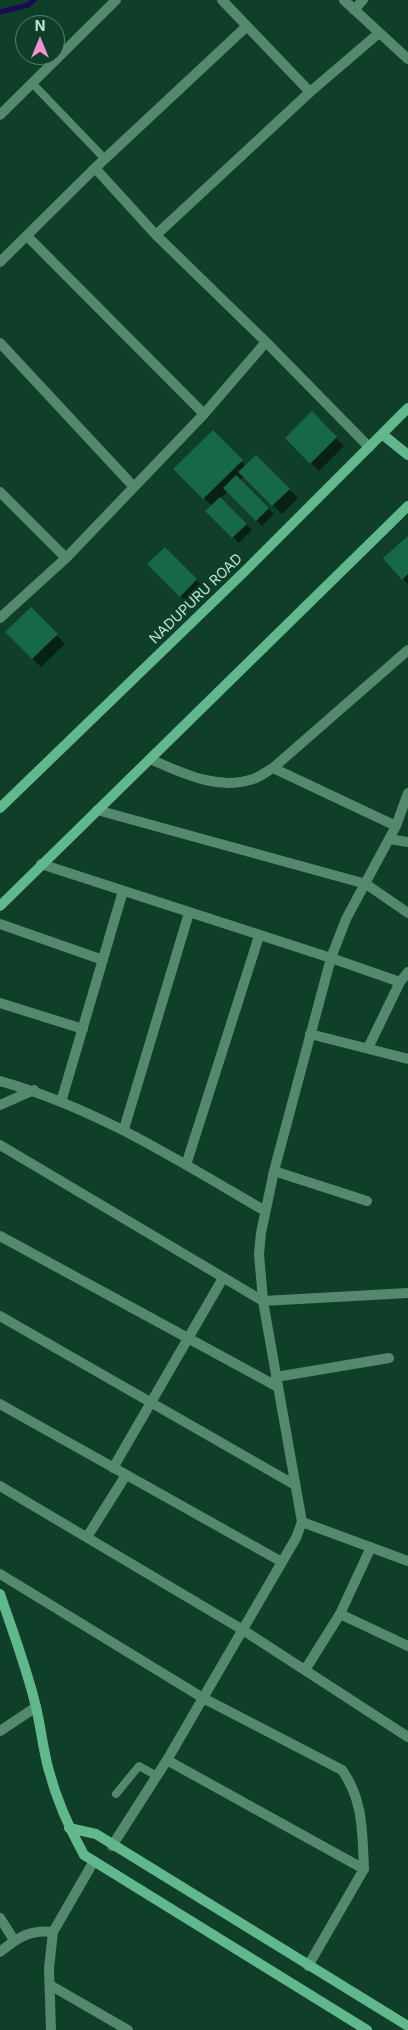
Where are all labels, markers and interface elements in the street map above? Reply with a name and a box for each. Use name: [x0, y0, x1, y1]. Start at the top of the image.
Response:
north arrow: [15, 15, 65, 65]
text: N: [35, 17, 45, 34]
street label: NADUPURU ROAD: [146, 550, 246, 648]

